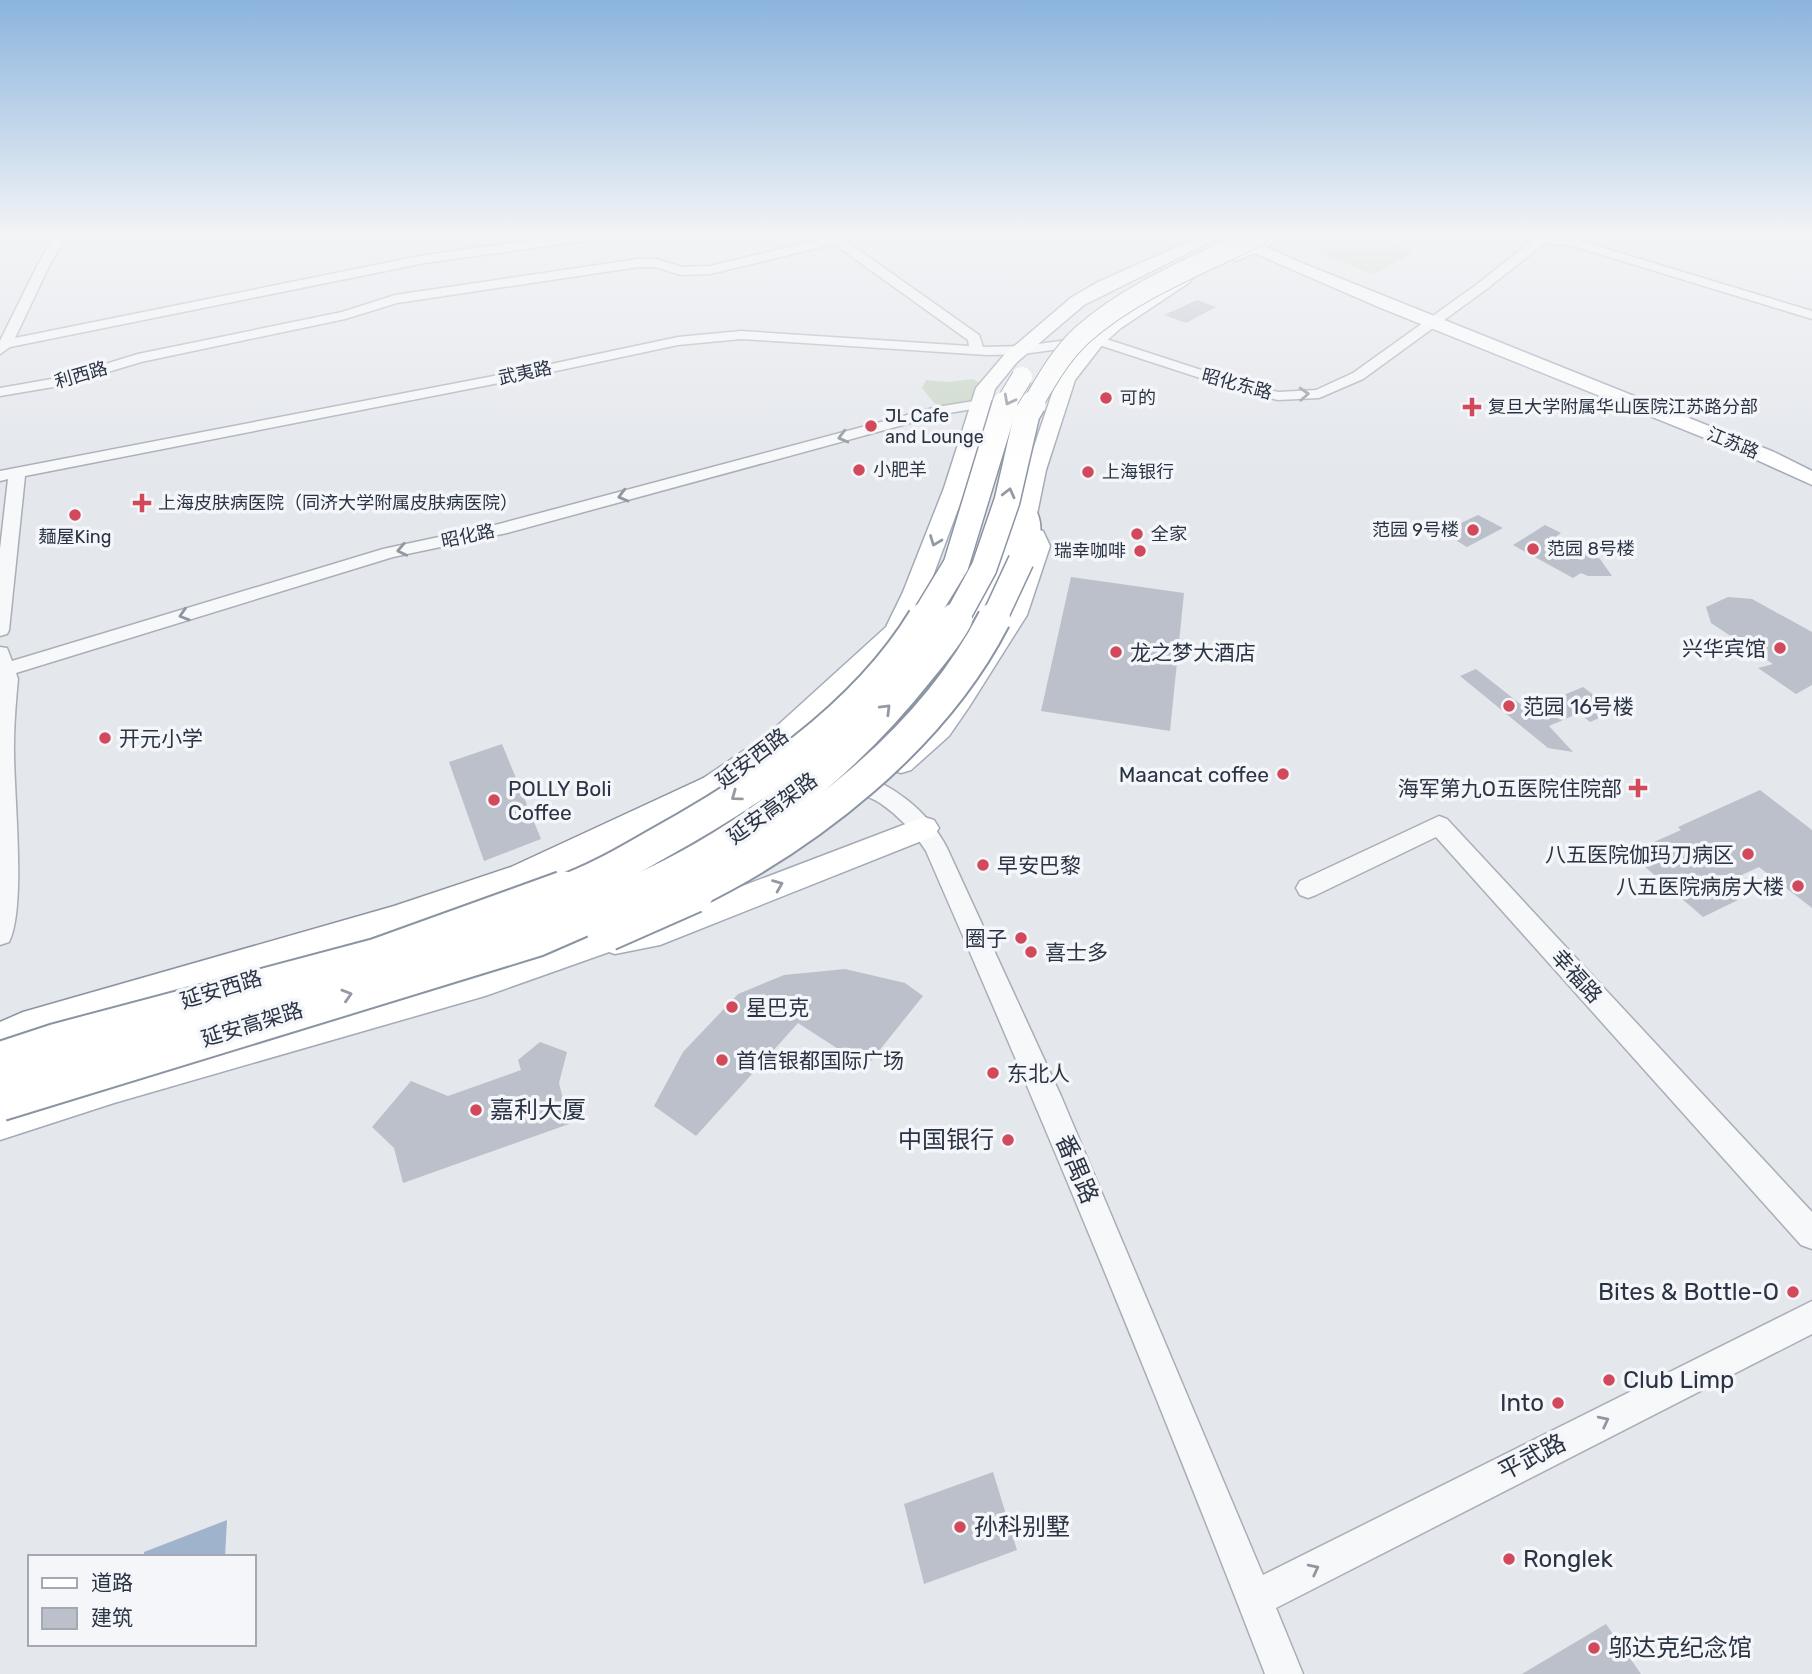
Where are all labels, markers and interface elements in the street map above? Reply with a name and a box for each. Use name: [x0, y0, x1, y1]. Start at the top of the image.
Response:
street label: 利西路: [52, 357, 110, 393]
street label: 武夷路: [496, 357, 554, 389]
street label: 昭化东路: [1199, 364, 1275, 404]
place label: 可的: [1120, 387, 1156, 409]
one-way arrow: [1298, 387, 1309, 402]
marker: 可的: [1098, 390, 1114, 406]
one-way arrow: [1003, 392, 1017, 405]
place label: 复旦大学附属华山医院江苏路分部: [1488, 396, 1758, 418]
marker: 复旦大学附属华山医院江苏路分部: [1462, 397, 1482, 417]
place label: JL Cafe and Lounge: [885, 405, 984, 448]
marker: JL Cafe and Lounge: [863, 418, 879, 434]
street label: 江苏路: [1704, 423, 1762, 463]
one-way arrow: [837, 429, 849, 443]
place label: 小肥羊: [873, 459, 927, 481]
place label: 上海银行: [1102, 461, 1174, 483]
marker: 小肥羊: [851, 462, 867, 478]
marker: 上海银行: [1080, 464, 1096, 480]
one-way arrow: [1001, 487, 1015, 499]
one-way arrow: [617, 488, 629, 502]
place label: 上海皮肤病医院（同济大学附属皮肤病医院）: [158, 492, 518, 514]
marker: 上海皮肤病医院（同济大学附属皮肤病医院）: [132, 493, 152, 513]
marker: 麺屋King: [67, 507, 83, 523]
place label: 范园 9号楼: [1372, 519, 1459, 541]
street label: 昭化路: [439, 520, 497, 552]
marker: 范园 9号楼: [1465, 522, 1481, 538]
place label: 全家: [1151, 523, 1187, 545]
place label: 麺屋King: [39, 526, 111, 548]
marker: 全家: [1129, 526, 1145, 542]
one-way arrow: [929, 535, 943, 547]
place label: 范园 8号楼: [1547, 538, 1635, 560]
place label: 瑞幸咖啡: [1054, 540, 1126, 562]
marker: 范园 8号楼: [1525, 541, 1541, 557]
one-way arrow: [396, 542, 408, 557]
marker: 瑞幸咖啡: [1132, 543, 1148, 559]
one-way arrow: [178, 606, 190, 621]
place label: 兴华宾馆: [1682, 636, 1766, 661]
place label: 龙之梦大酒店: [1130, 640, 1256, 665]
marker: 兴华宾馆: [1772, 640, 1788, 656]
marker: 龙之梦大酒店: [1108, 644, 1124, 660]
place label: 范园 16号楼: [1523, 694, 1634, 719]
marker: 范园 16号楼: [1501, 698, 1517, 714]
one-way arrow: [878, 705, 891, 718]
street label: 延安西路: [711, 723, 793, 793]
place label: 开元小学: [119, 726, 203, 751]
marker: 开元小学: [97, 730, 113, 746]
place label: Maancat coffee: [1119, 762, 1269, 787]
marker: Maancat coffee: [1275, 766, 1291, 782]
street label: 延安高架路: [722, 767, 822, 849]
place label: POLLY Boli Coffee: [508, 776, 612, 825]
place label: 海军第九O五医院住院部: [1398, 776, 1622, 801]
marker: 海军第九O五医院住院部: [1628, 778, 1648, 798]
one-way arrow: [731, 788, 744, 801]
marker: POLLY Boli Coffee: [486, 792, 502, 808]
place label: 八五医院伽玛刀病区: [1545, 842, 1734, 867]
marker: 八五医院伽玛刀病区: [1740, 846, 1756, 862]
place label: 早安巴黎: [997, 853, 1081, 878]
marker: 早安巴黎: [975, 857, 991, 873]
place label: 八五医院病房大楼: [1616, 874, 1784, 899]
marker: 八五医院病房大楼: [1790, 878, 1806, 894]
one-way arrow: [771, 879, 783, 893]
place label: 圈子: [965, 926, 1007, 951]
marker: 圈子: [1013, 930, 1029, 946]
place label: 喜士多: [1045, 940, 1108, 965]
marker: 喜士多: [1023, 944, 1039, 960]
street label: 幸福路: [1547, 944, 1607, 1008]
street label: 延安西路: [177, 965, 265, 1013]
one-way arrow: [340, 988, 352, 1003]
place label: 星巴克: [746, 995, 809, 1020]
street label: 延安高架路: [198, 997, 306, 1051]
marker: 星巴克: [724, 999, 740, 1015]
place label: 首信银都国际广场: [736, 1048, 904, 1073]
marker: 首信银都国际广场: [714, 1052, 730, 1068]
place label: 东北人: [1007, 1061, 1070, 1086]
marker: 东北人: [985, 1065, 1001, 1081]
place label: 嘉利大厦: [490, 1096, 586, 1124]
marker: 嘉利大厦: [468, 1102, 484, 1118]
place label: 中国银行: [898, 1126, 994, 1154]
street label: 番禺路: [1050, 1130, 1104, 1208]
marker: 中国银行: [1000, 1132, 1016, 1148]
place label: Bites & Bottle-O: [1598, 1278, 1779, 1306]
marker: Bites & Bottle-O: [1785, 1284, 1801, 1300]
place label: Club Limp: [1623, 1366, 1734, 1394]
marker: Club Limp: [1601, 1372, 1617, 1388]
place label: Into: [1500, 1389, 1544, 1417]
marker: Into: [1550, 1395, 1566, 1411]
one-way arrow: [1597, 1415, 1609, 1429]
street label: 平武路: [1494, 1428, 1570, 1486]
place label: 孙科别墅: [974, 1513, 1070, 1541]
marker: 孙科别墅: [952, 1519, 968, 1535]
place label: Ronglek: [1523, 1545, 1613, 1573]
marker: Ronglek: [1501, 1551, 1517, 1567]
legend: [28, 1555, 256, 1646]
one-way arrow: [1307, 1563, 1319, 1577]
text: 道路: [91, 1570, 133, 1595]
text: 建筑: [91, 1605, 133, 1630]
place label: 邬达克纪念馆: [1608, 1634, 1752, 1662]
marker: 邬达克纪念馆: [1586, 1640, 1602, 1656]

